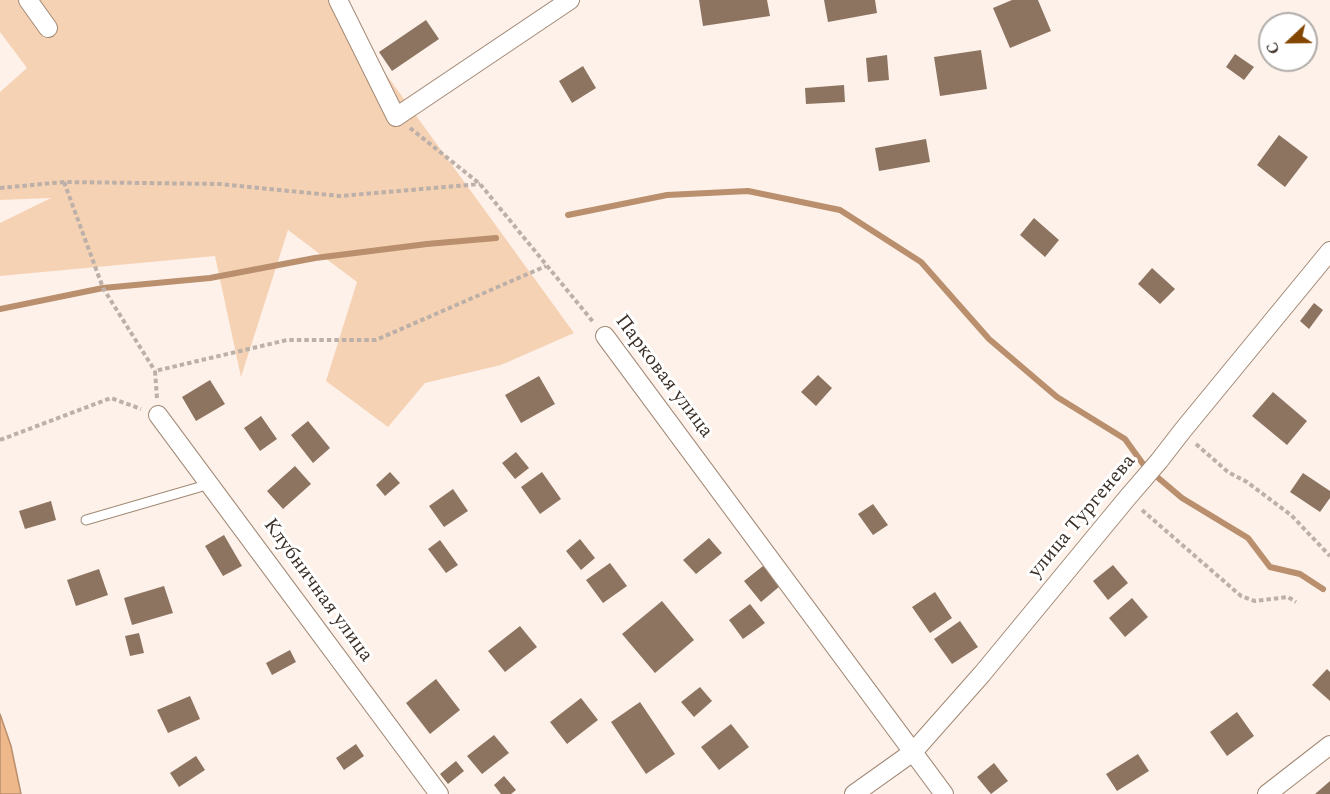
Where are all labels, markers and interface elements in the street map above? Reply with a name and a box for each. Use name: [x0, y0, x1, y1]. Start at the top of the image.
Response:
north arrow: [1258, 12, 1318, 72]
text: С: [1260, 38, 1286, 58]
street label: Парковая улица: [609, 311, 717, 443]
street label: улица Тургенева: [1024, 450, 1142, 584]
street label: Клубничная улица: [257, 515, 377, 667]

